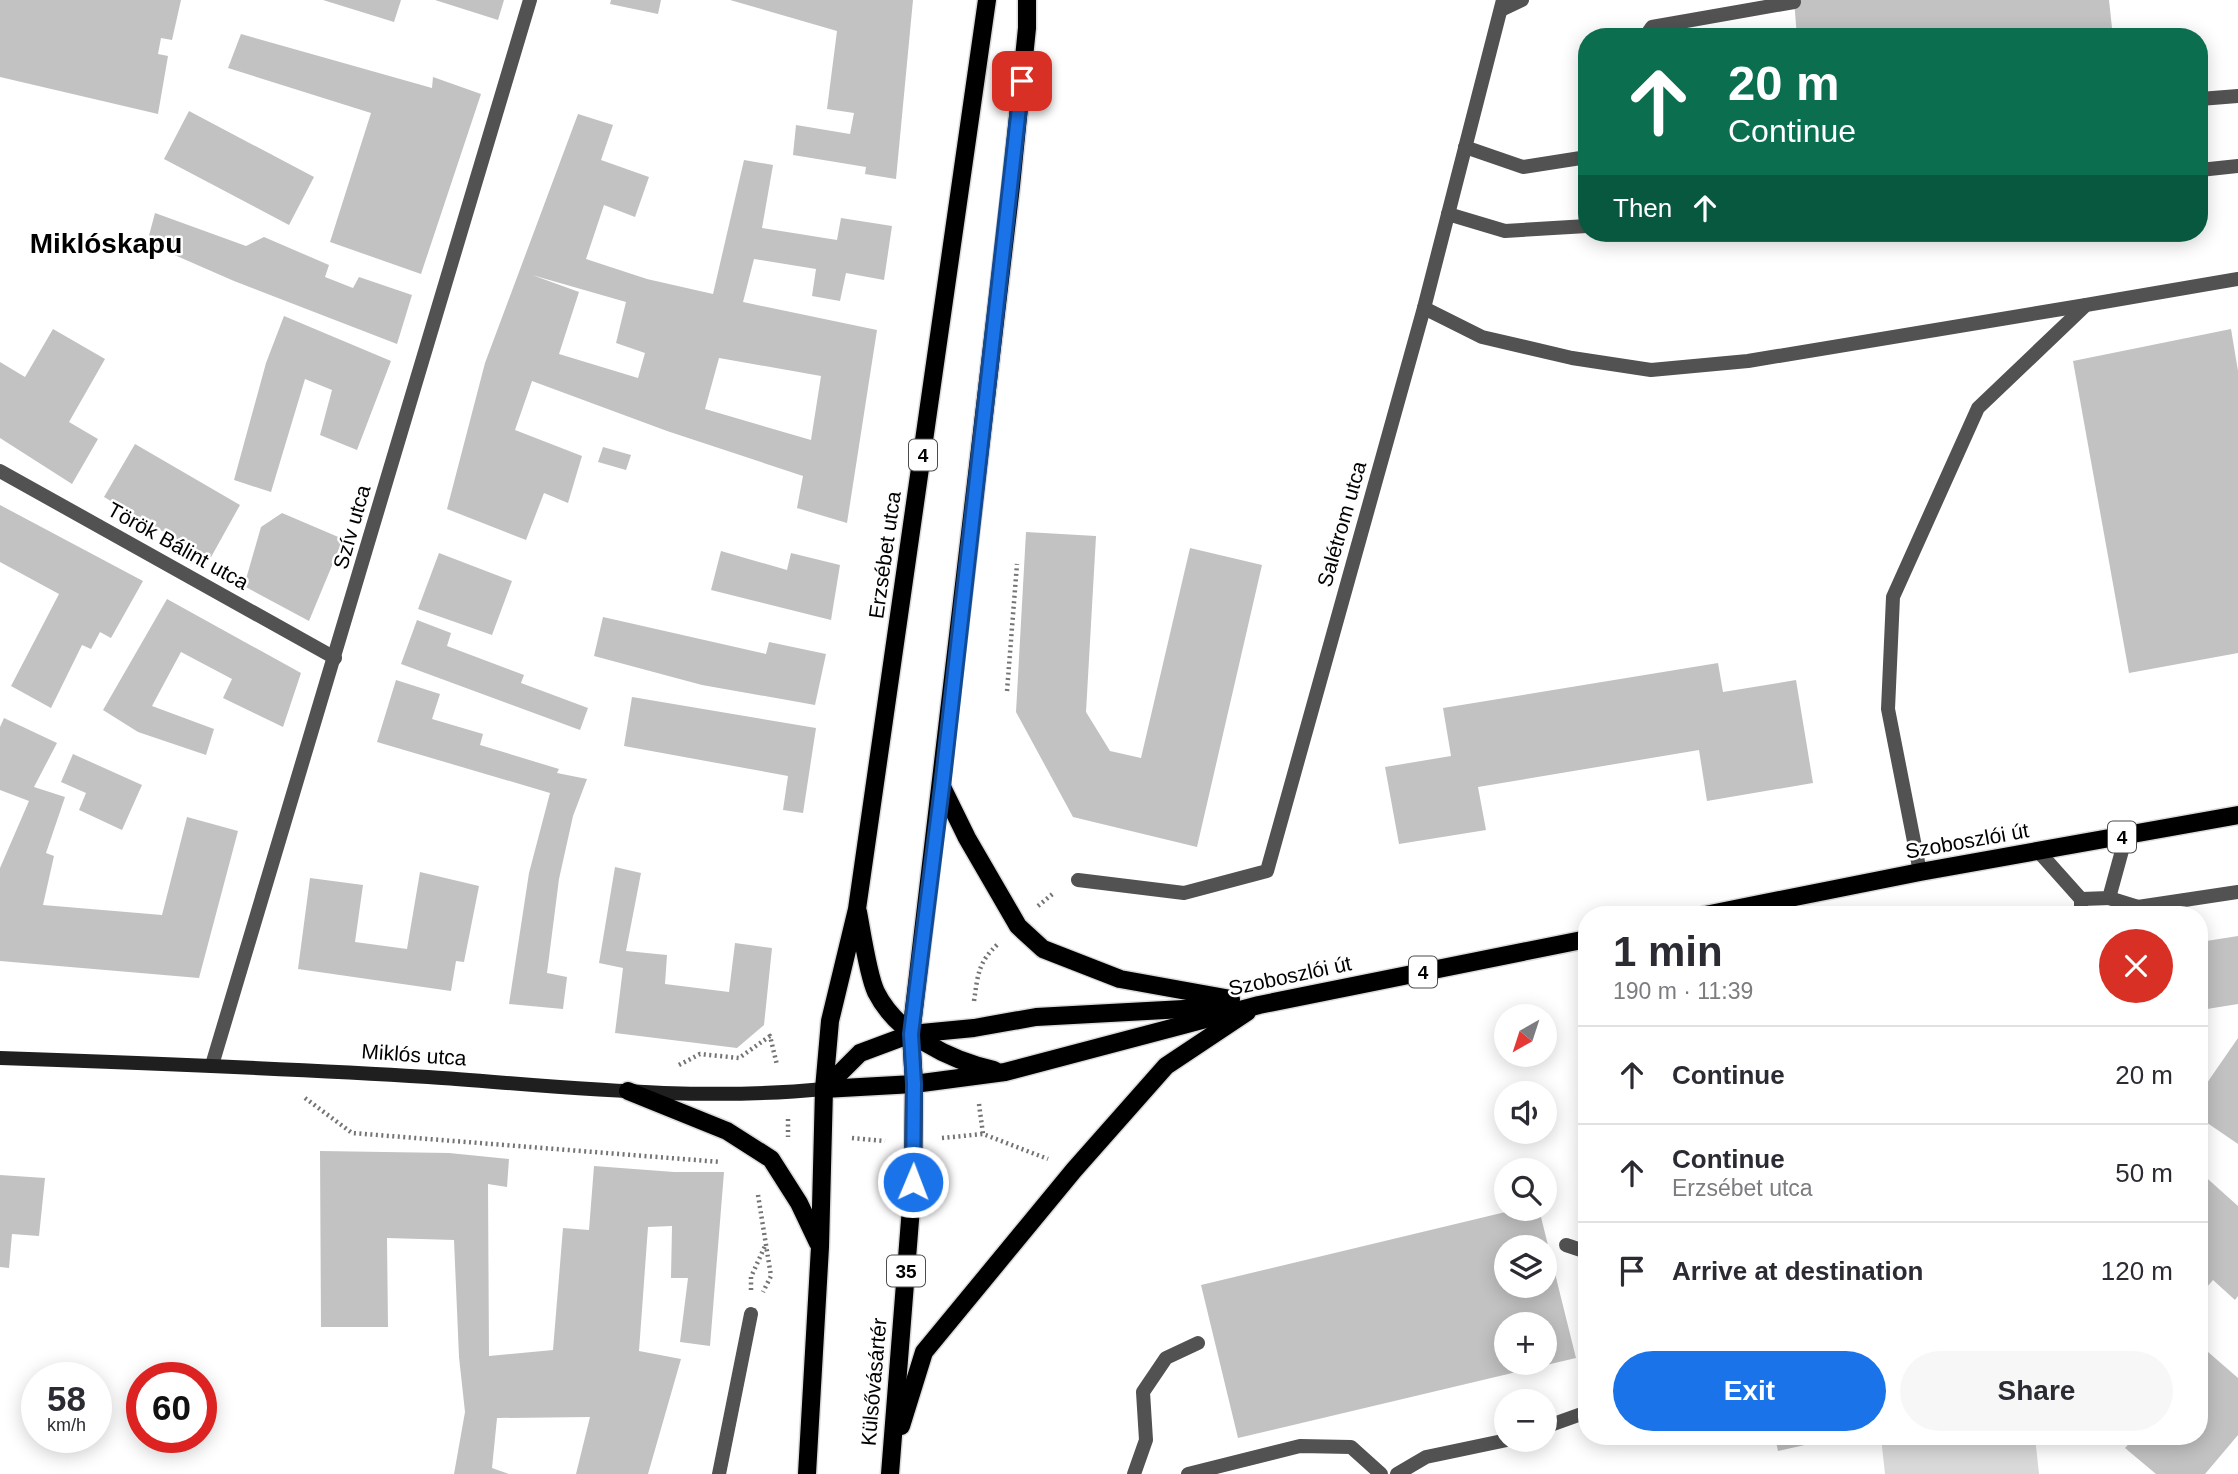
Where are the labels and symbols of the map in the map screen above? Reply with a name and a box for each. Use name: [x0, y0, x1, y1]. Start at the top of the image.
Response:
pin: [992, 51, 1052, 111]
district label: Miklóskapu: [30, 228, 182, 259]
road number: 4: [909, 440, 937, 470]
street label: Salétrom utca: [1313, 458, 1371, 589]
street label: Szív utca: [329, 482, 375, 572]
street label: Erzsébet utca: [864, 489, 905, 620]
street label: Török Bálint utca: [104, 497, 253, 594]
street label: Szoboszlói út: [1903, 818, 2031, 863]
road number: 4: [2108, 822, 2136, 852]
street label: Szoboszlói út: [1226, 951, 1354, 1000]
road number: 4: [1409, 956, 1437, 988]
north arrow: [1494, 1004, 1558, 1068]
street label: Miklós utca: [361, 1039, 468, 1070]
position arrow: [876, 1145, 950, 1219]
road number: 35: [887, 1256, 925, 1287]
street label: Külsővásártér: [856, 1317, 891, 1447]
speed limit sign: 60: [126, 1362, 217, 1453]

